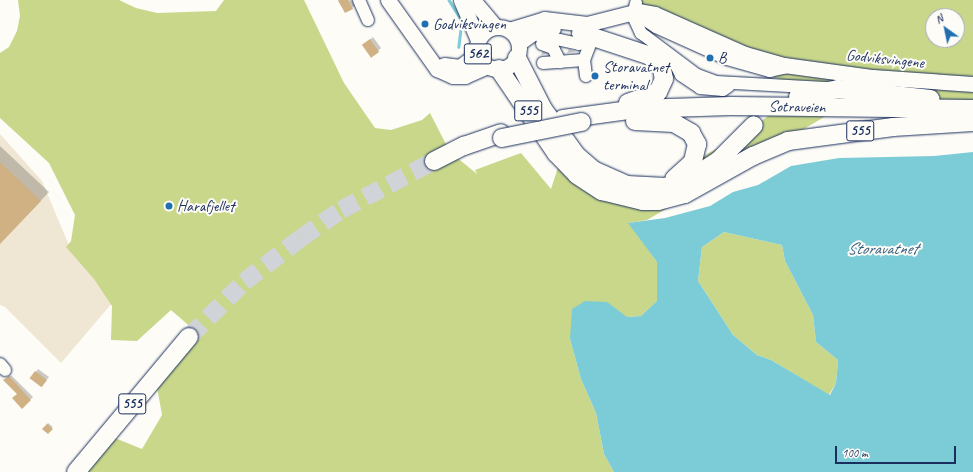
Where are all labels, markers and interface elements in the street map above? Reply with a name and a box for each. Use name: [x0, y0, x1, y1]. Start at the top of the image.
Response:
north arrow: [925, 8, 965, 48]
text: N: [932, 11, 946, 27]
place label: Godviksvingen: [433, 14, 506, 34]
marker: Godviksvingen: [420, 19, 430, 29]
road number: 562: [463, 41, 493, 67]
street label: Godviksvingene: [845, 45, 925, 73]
place label: B: [718, 48, 726, 68]
marker: B: [705, 53, 715, 63]
place label: Storavatnet terminal: [603, 57, 669, 95]
marker: Storavatnet terminal: [590, 71, 600, 81]
street label: Sotraveien: [769, 97, 825, 117]
road number: 555: [514, 98, 542, 124]
road number: 555: [846, 118, 874, 144]
place label: Harafjellet: [177, 196, 234, 216]
marker: Harafjellet: [164, 201, 174, 211]
water label: Storavatnet: [847, 239, 917, 259]
road number: 555: [118, 391, 146, 417]
scale bar: [837, 438, 958, 464]
text: 100 m: [842, 445, 868, 461]

